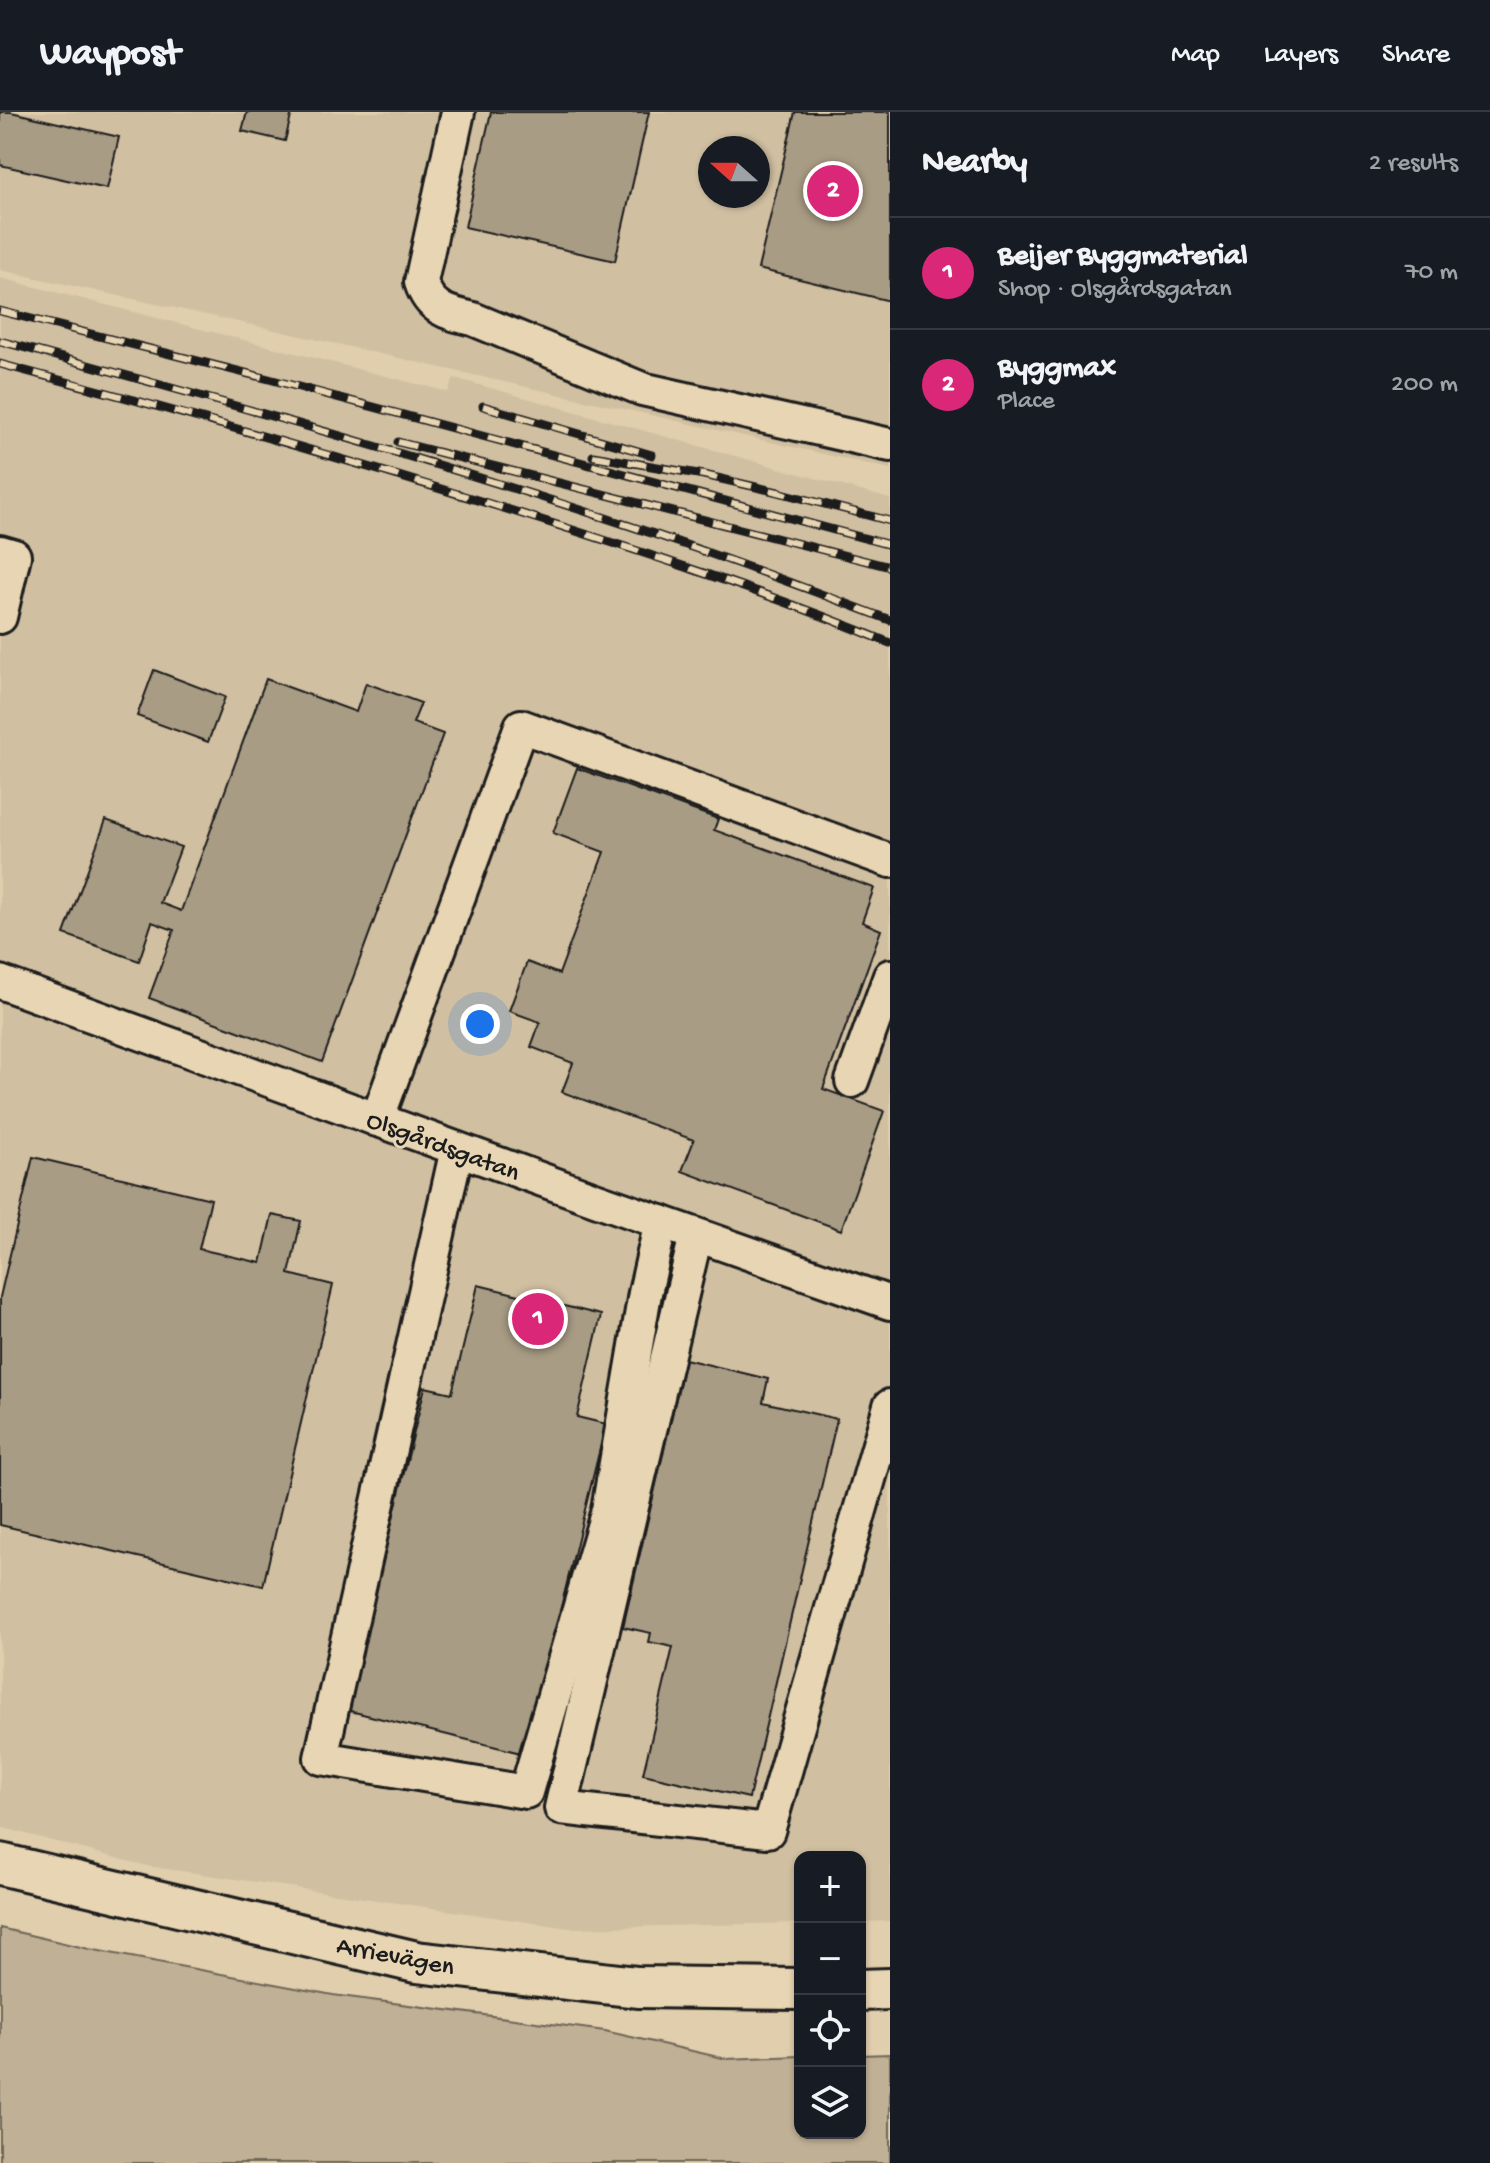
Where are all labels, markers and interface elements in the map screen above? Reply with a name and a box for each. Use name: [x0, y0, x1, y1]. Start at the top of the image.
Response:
text: Waypost: [40, 33, 180, 77]
text: Map: [1171, 39, 1220, 72]
text: Layers: [1264, 39, 1338, 72]
text: Share: [1382, 39, 1450, 72]
north arrow: [698, 136, 770, 208]
text: Nearby: [922, 144, 1027, 184]
text: 2 results: [1369, 149, 1458, 180]
pin: 2: [807, 161, 859, 221]
text: Beijer Byggmaterial: [998, 240, 1248, 275]
text: 1: [943, 258, 953, 289]
text: 70 m: [1405, 258, 1458, 289]
text: Shop · Olsgårdsgatan: [998, 275, 1232, 306]
text: Byggmax: [998, 352, 1116, 387]
text: 2: [942, 370, 954, 401]
text: 200 m: [1391, 370, 1458, 401]
text: Place: [998, 387, 1055, 418]
your location: [460, 1004, 500, 1044]
street label: Olsgårdsgatan: [362, 1106, 524, 1191]
pin: 1: [512, 1289, 564, 1349]
map controls: [794, 1851, 866, 2139]
button: +: [794, 1851, 866, 1923]
button: −: [794, 1923, 866, 1995]
street label: Arrievägen: [334, 1932, 457, 1985]
button: locate: [794, 1995, 866, 2067]
button: layers: [794, 2067, 866, 2139]

